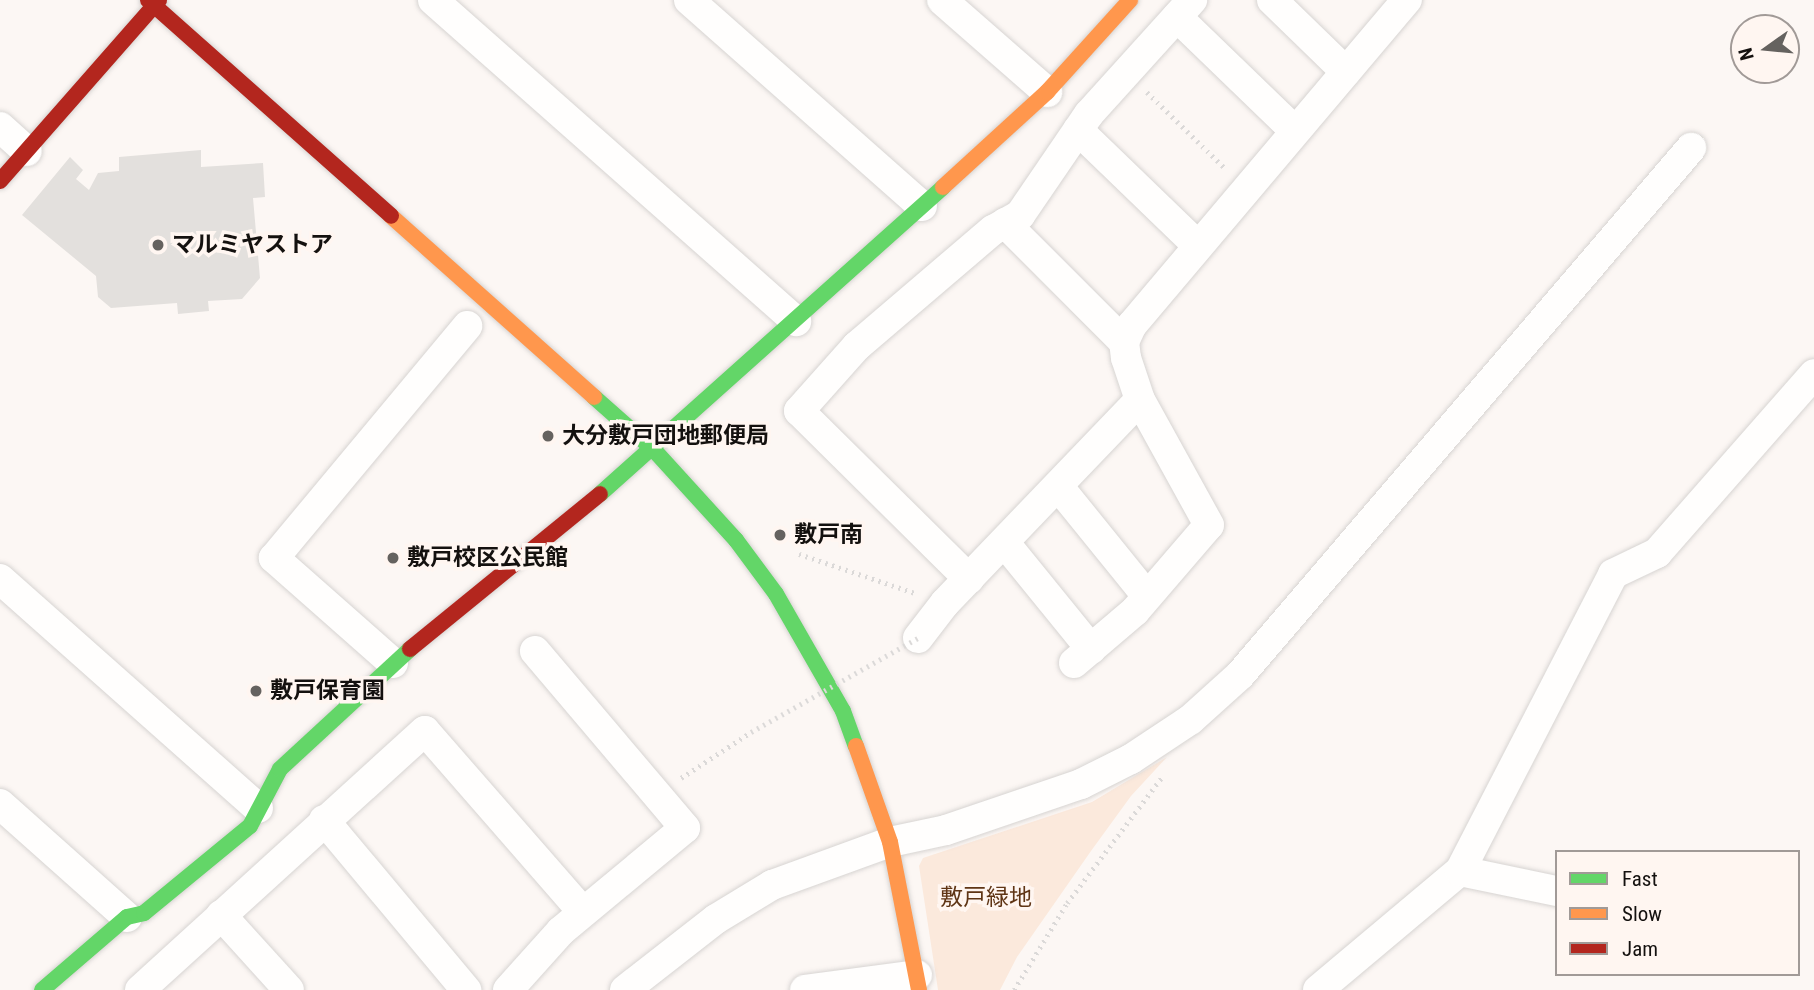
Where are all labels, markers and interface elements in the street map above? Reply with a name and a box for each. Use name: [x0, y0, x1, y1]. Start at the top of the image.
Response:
north arrow: [1730, 14, 1800, 84]
text: N: [1734, 45, 1759, 63]
place label: マルミヤストア: [172, 231, 333, 259]
marker: マルミヤストア: [150, 237, 166, 253]
place label: 大分敷戸団地郵便局: [562, 422, 769, 450]
marker: 大分敷戸団地郵便局: [540, 428, 556, 444]
place label: 敷戸南: [794, 521, 863, 549]
marker: 敷戸南: [772, 527, 788, 543]
place label: 敷戸校区公民館: [407, 544, 568, 572]
marker: 敷戸校区公民館: [385, 550, 401, 566]
place label: 敷戸保育園: [270, 677, 385, 705]
marker: 敷戸保育園: [248, 683, 264, 699]
legend: [1555, 850, 1800, 976]
text: Fast: [1622, 867, 1658, 891]
park label: 敷戸緑地: [940, 884, 1032, 912]
text: Slow: [1622, 902, 1662, 926]
text: Jam: [1622, 937, 1658, 961]

